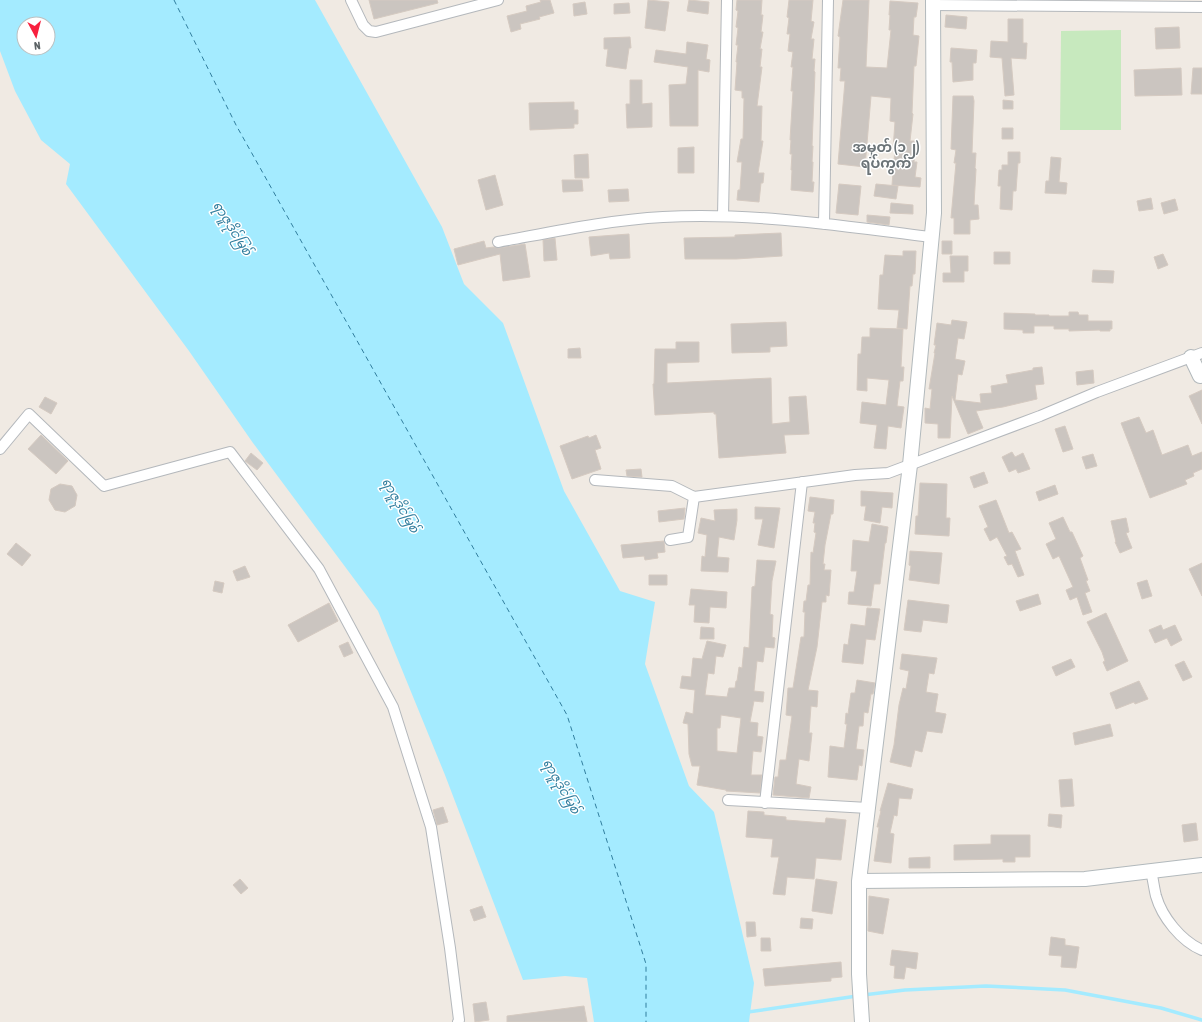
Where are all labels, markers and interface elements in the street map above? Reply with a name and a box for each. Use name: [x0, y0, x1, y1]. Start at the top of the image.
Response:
north arrow: [16, 16, 56, 56]
text: N: [33, 40, 41, 52]
district label: အမှတ် (၁၂) ရပ်ကွက်: [852, 137, 920, 175]
water label: ရာဇူဒိုင်မြစ်: [207, 197, 258, 262]
water label: ရာဇူဒိုင်မြစ်: [375, 474, 425, 539]
water label: ရာဇူဒိုင်မြစ်: [536, 755, 586, 820]

